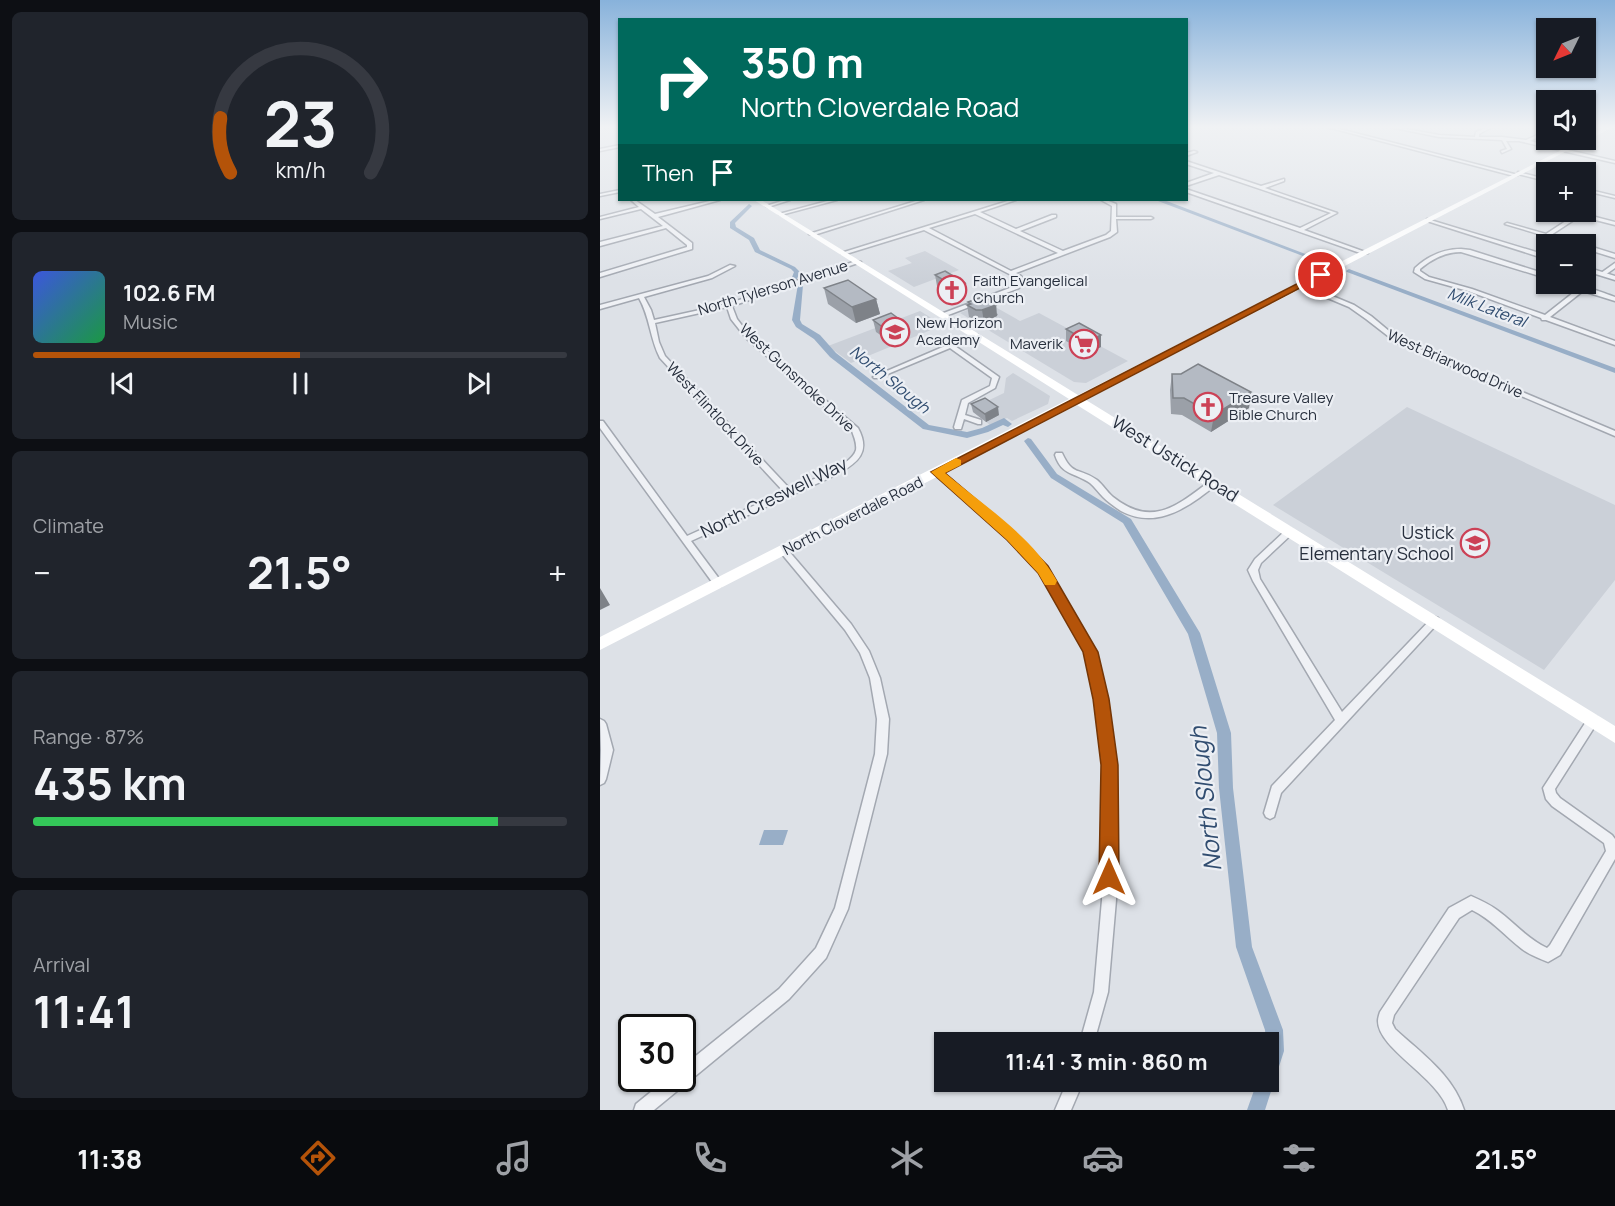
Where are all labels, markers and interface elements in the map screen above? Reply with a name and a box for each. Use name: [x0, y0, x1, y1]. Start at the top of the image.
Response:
north arrow: [1536, 18, 1596, 78]
map controls: [1536, 18, 1596, 294]
text: 350 m: [741, 33, 864, 91]
icon: right: [642, 42, 720, 120]
text: 23: [263, 80, 337, 166]
text: North Cloverdale Road: [741, 88, 1019, 125]
button: sound: [1536, 90, 1596, 150]
text: km/h: [275, 155, 325, 184]
icon: arrive: [706, 156, 739, 189]
text: Then: [642, 158, 694, 188]
button: +: [1536, 162, 1596, 222]
button: −: [1536, 234, 1596, 294]
pin: [1295, 249, 1346, 300]
street label: North Tylerson Avenue: [695, 255, 851, 320]
icon: arrive: [1304, 258, 1337, 291]
place label: Faith Evangelical Church: [973, 270, 1088, 308]
church icon: Faith Evangelical Church: [936, 274, 968, 306]
text: 102.6 FM: [123, 278, 215, 308]
water label: Milk Lateral: [1444, 282, 1532, 333]
text: Music: [123, 308, 178, 335]
place label: New Horizon Academy: [916, 312, 1003, 350]
school or university icon: New Horizon Academy: [879, 316, 911, 348]
street label: West Gunsmoke Drive: [735, 319, 860, 437]
street label: West Briarwood Drive: [1384, 324, 1527, 403]
supermarket icon: Maverik: [1068, 328, 1100, 360]
place label: Maverik: [1010, 333, 1064, 354]
water label: North Slough: [845, 340, 935, 418]
street label: West Flintlock Drive: [662, 357, 769, 470]
icon: previous: [106, 367, 139, 400]
icon: pause: [284, 367, 317, 400]
icon: next: [462, 367, 495, 400]
place label: Treasure Valley Bible Church: [1229, 387, 1334, 425]
church icon: Treasure Valley Bible Church: [1192, 391, 1224, 423]
street label: West Ustick Road: [1108, 410, 1243, 507]
street label: North Creswell Way: [696, 451, 851, 543]
street label: North Cloverdale Road: [779, 471, 926, 560]
text: Climate: [33, 512, 104, 539]
place label: Ustick Elementary School: [1299, 520, 1455, 565]
school or university icon: Ustick Elementary School: [1459, 527, 1491, 559]
text: 21.5°: [247, 541, 352, 603]
text: −: [33, 550, 51, 595]
text: +: [548, 550, 567, 595]
text: Range · 87%: [33, 723, 144, 750]
water label: North Slough: [1180, 724, 1229, 873]
text: 435 km: [33, 752, 187, 814]
position arrow: [1077, 845, 1141, 909]
text: Arrival: [33, 951, 90, 978]
text: 11:41: [33, 980, 135, 1042]
speed limit sign: 30: [618, 1014, 696, 1092]
text: 11:41 · 3 min · 860 m: [1006, 1047, 1207, 1077]
icon: directions: [297, 1137, 339, 1179]
icon: music: [493, 1137, 535, 1179]
icon: phone: [689, 1137, 731, 1179]
icon: climate: [886, 1137, 928, 1179]
icon: car: [1082, 1137, 1124, 1179]
icon: filters: [1278, 1137, 1320, 1179]
text: 11:38: [77, 1140, 142, 1177]
text: 21.5°: [1475, 1140, 1538, 1177]

